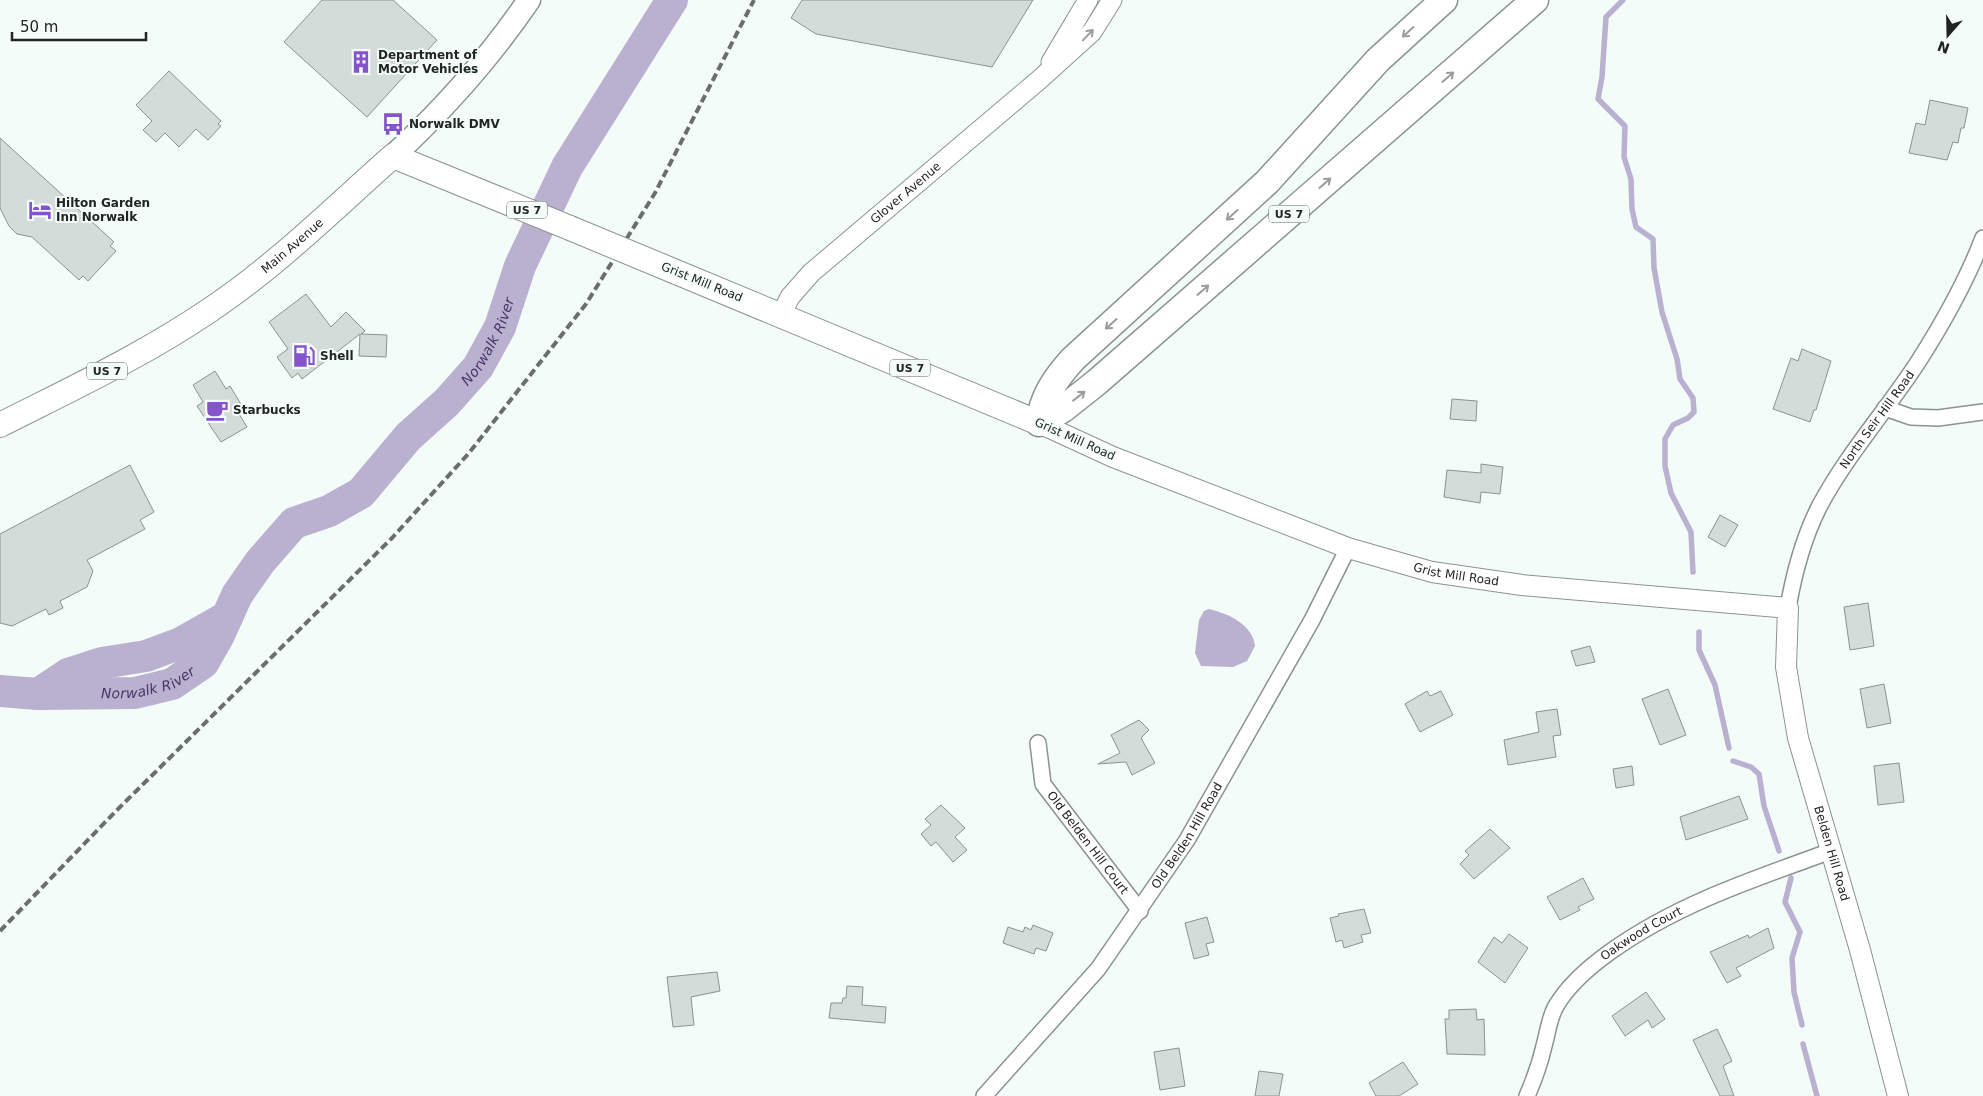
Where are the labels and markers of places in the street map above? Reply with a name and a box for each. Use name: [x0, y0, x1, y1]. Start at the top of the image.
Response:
place label: Department of Motor Vehicles: [378, 48, 478, 76]
building icon: Department of Motor Vehicles: [348, 49, 374, 75]
bus stop icon: Norwalk DMV: [380, 111, 406, 137]
place label: Norwalk DMV: [409, 117, 501, 131]
place label: Hilton Garden Inn Norwalk: [56, 196, 150, 224]
hotel icon: Hilton Garden Inn Norwalk: [27, 197, 53, 223]
fuel station icon: Shell: [291, 343, 317, 369]
place label: Shell: [320, 349, 354, 363]
cafe icon: Starbucks: [204, 397, 230, 423]
place label: Starbucks: [233, 403, 301, 417]

